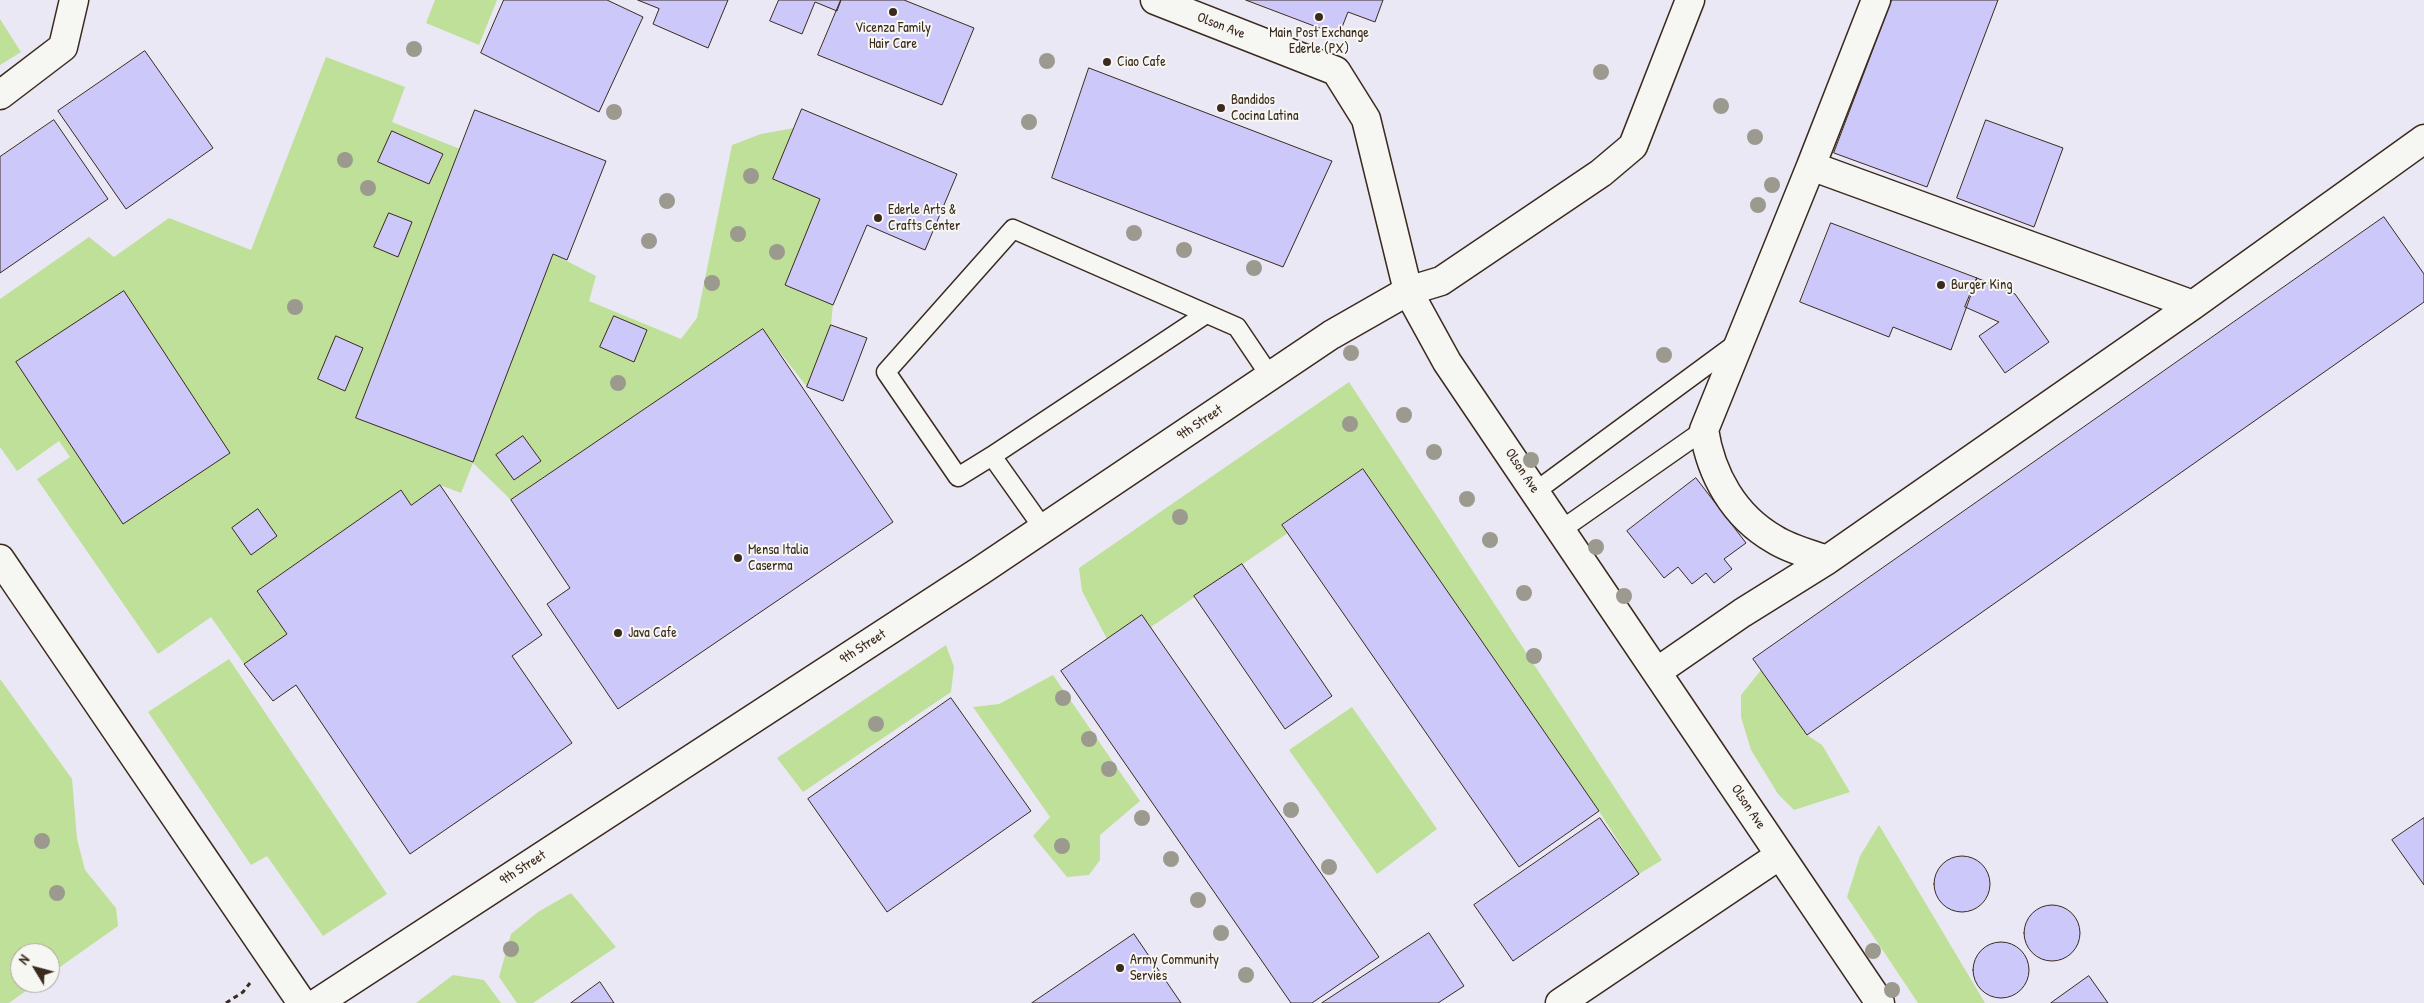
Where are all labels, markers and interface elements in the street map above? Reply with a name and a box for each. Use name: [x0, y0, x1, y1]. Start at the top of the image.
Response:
marker: Vicenza Family Hair Care: [887, 6, 899, 18]
street label: Olson Ave: [1195, 9, 1247, 43]
marker: Main Post Exchange Ederle (PX): [1313, 11, 1325, 23]
place label: Vicenza Family Hair Care: [855, 20, 931, 52]
place label: Main Post Exchange Ederle (PX): [1269, 25, 1369, 58]
place label: Ciao Cafe: [1117, 54, 1166, 70]
marker: Ciao Cafe: [1101, 56, 1113, 68]
place label: Bandidos Cocina Latina: [1231, 92, 1298, 124]
marker: Bandidos Cocina Latina: [1215, 102, 1227, 114]
place label: Ederle Arts & Crafts Center: [888, 202, 960, 234]
marker: Ederle Arts & Crafts Center: [872, 212, 884, 224]
place label: Burger King: [1951, 277, 2013, 293]
marker: Burger King: [1935, 279, 1947, 291]
street label: 9th Street: [1174, 402, 1226, 444]
street label: Olson Ave: [1501, 446, 1543, 496]
place label: Mensa Italia Caserma: [748, 542, 808, 574]
marker: Mensa Italia Caserma: [732, 552, 744, 564]
place label: Java Cafe: [628, 625, 677, 641]
street label: 9th Street: [837, 626, 889, 668]
marker: Java Cafe: [612, 627, 624, 639]
street label: Olson Ave: [1727, 782, 1769, 832]
street label: 9th Street: [497, 847, 549, 889]
north arrow: [10, 943, 60, 993]
text: N: [14, 951, 33, 968]
place label: Army Community Servies: [1130, 952, 1219, 984]
marker: Army Community Servies: [1114, 962, 1126, 974]

